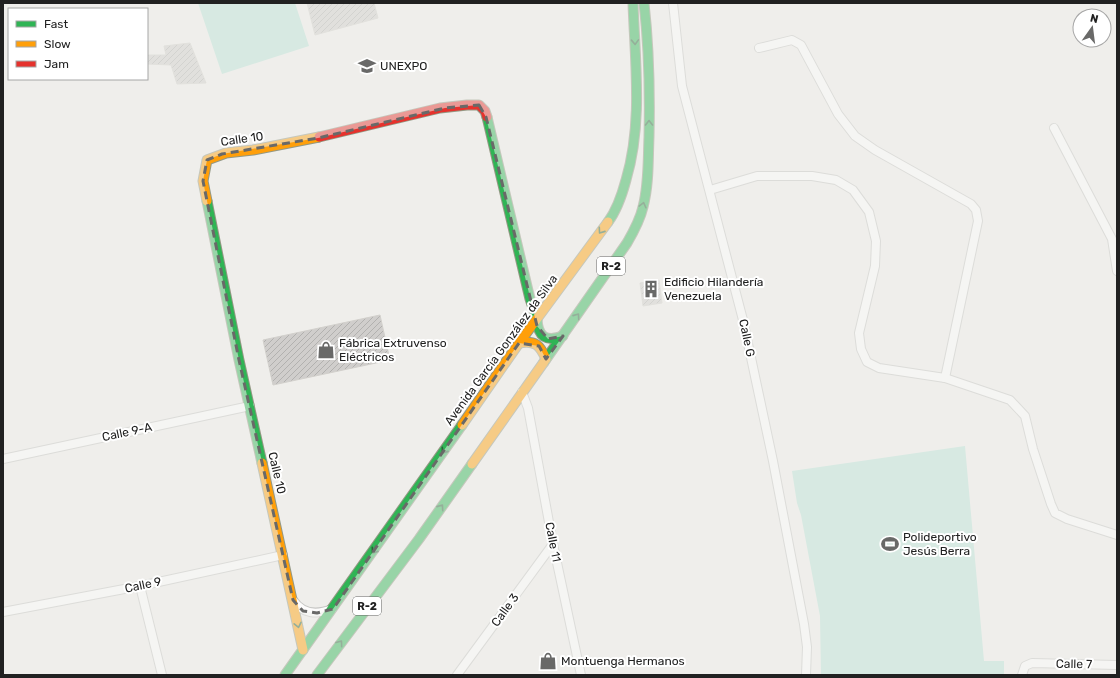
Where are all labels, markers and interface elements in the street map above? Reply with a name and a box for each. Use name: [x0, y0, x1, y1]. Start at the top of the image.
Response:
legend: [8, 8, 148, 80]
north arrow: [1072, 8, 1112, 48]
text: N: [1089, 12, 1100, 26]
text: Fast: [44, 17, 68, 31]
text: Slow: [44, 37, 71, 51]
one-way arrow: [631, 39, 639, 45]
school or university icon: UNEXPO: [357, 56, 377, 76]
text: Jam: [44, 57, 69, 71]
place label: UNEXPO: [380, 59, 427, 73]
one-way arrow: [645, 120, 653, 126]
street label: Calle 10: [220, 129, 264, 149]
one-way arrow: [639, 202, 647, 208]
one-way arrow: [599, 227, 606, 234]
road number: R-2: [597, 257, 625, 275]
street label: Avenida García González da Silva: [442, 272, 560, 428]
place label: Edificio Hilandería Venezuela: [664, 275, 763, 303]
building icon: Edificio Hilandería Venezuela: [641, 279, 661, 299]
one-way arrow: [572, 313, 579, 320]
street label: Calle G: [736, 318, 758, 358]
place label: Fábrica Extruvenso Eléctricos: [339, 336, 447, 364]
shop icon: Fábrica Extruvenso Eléctricos: [316, 340, 336, 360]
street label: Calle 9-A: [101, 420, 153, 444]
one-way arrow: [441, 447, 449, 454]
street label: Calle 10: [265, 451, 289, 495]
one-way arrow: [436, 504, 443, 511]
street label: Calle 11: [542, 521, 564, 563]
place label: Polideportivo Jesús Berra: [903, 530, 977, 558]
sports icon: Polideportivo Jesús Berra: [880, 534, 900, 554]
one-way arrow: [372, 546, 379, 553]
street label: Calle 9: [123, 574, 163, 596]
street label: Calle 3: [488, 591, 522, 629]
road number: R-2: [353, 597, 381, 615]
one-way arrow: [293, 622, 302, 628]
one-way arrow: [335, 641, 342, 648]
shop icon: Montuenga Hermanos: [538, 651, 558, 671]
place label: Montuenga Hermanos: [561, 654, 685, 668]
street label: Calle 7: [1056, 657, 1092, 671]

